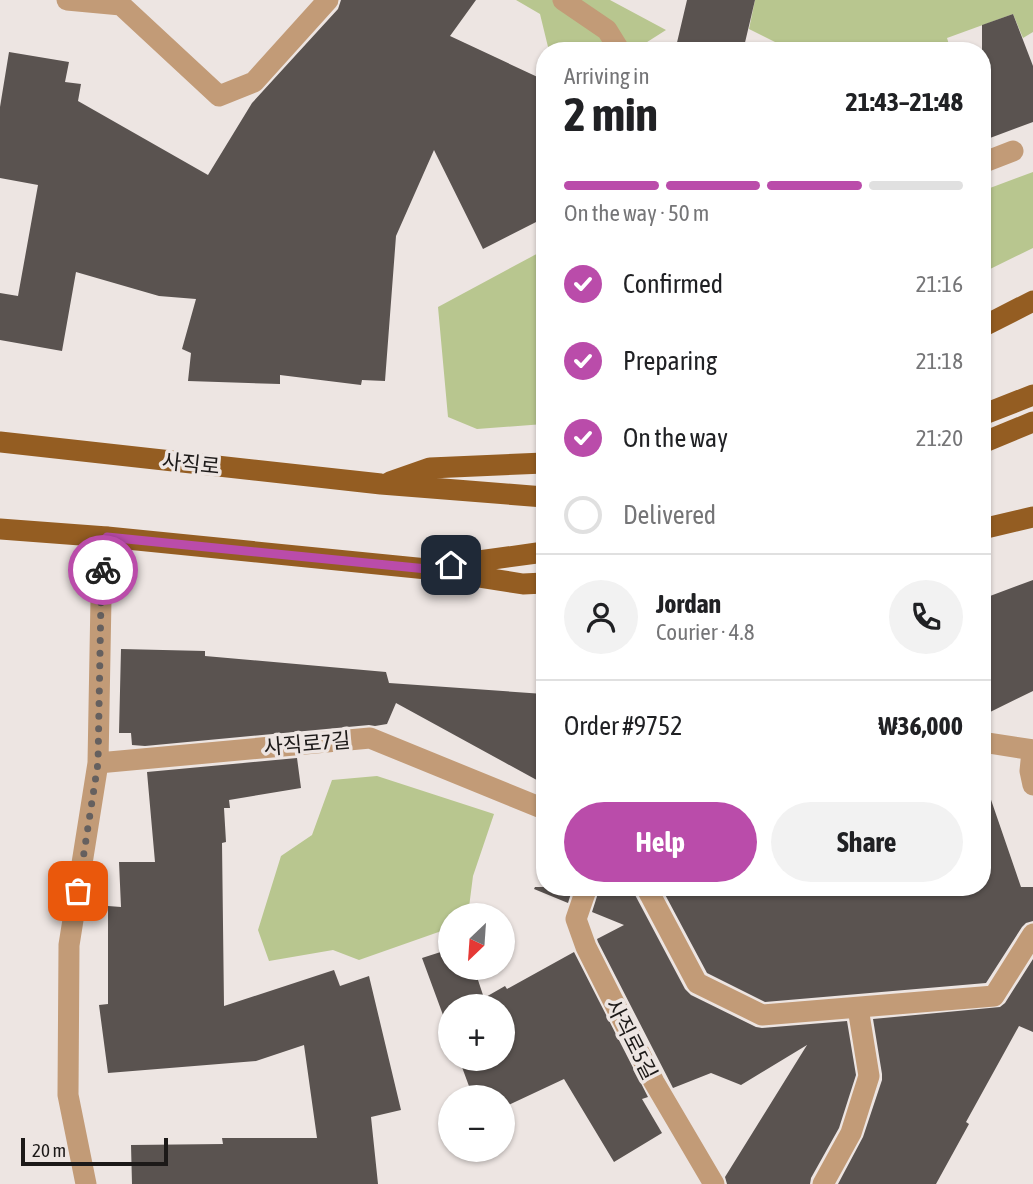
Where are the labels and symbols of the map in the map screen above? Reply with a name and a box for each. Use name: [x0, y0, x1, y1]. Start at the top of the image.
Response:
street label: 사직로: [161, 448, 221, 478]
courier: [68, 535, 138, 605]
pin: [421, 535, 481, 595]
street label: 사직로7길: [263, 727, 351, 759]
pin: [48, 861, 108, 921]
north arrow: [438, 903, 514, 980]
street label: 사직로5길: [602, 995, 662, 1083]
scale bar: [21, 1135, 168, 1167]

